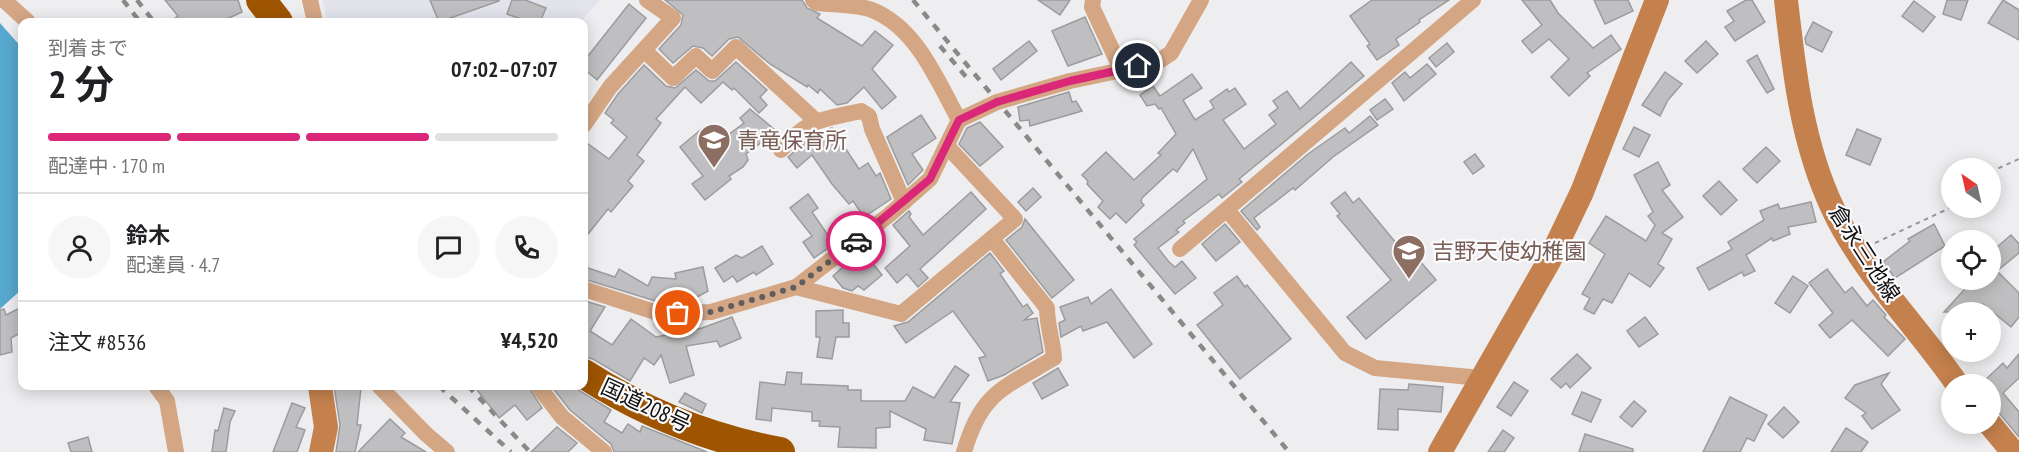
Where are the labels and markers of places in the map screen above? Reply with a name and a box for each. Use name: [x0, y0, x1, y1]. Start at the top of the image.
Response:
pin: [1112, 40, 1163, 91]
school or university icon: 青竜保育所: [696, 122, 732, 169]
place label: 青竜保育所: [737, 126, 847, 154]
school or university icon: 吉野天使幼稚園: [1391, 233, 1427, 280]
place label: 吉野天使幼稚園: [1432, 237, 1586, 265]
pin: [652, 287, 703, 338]

